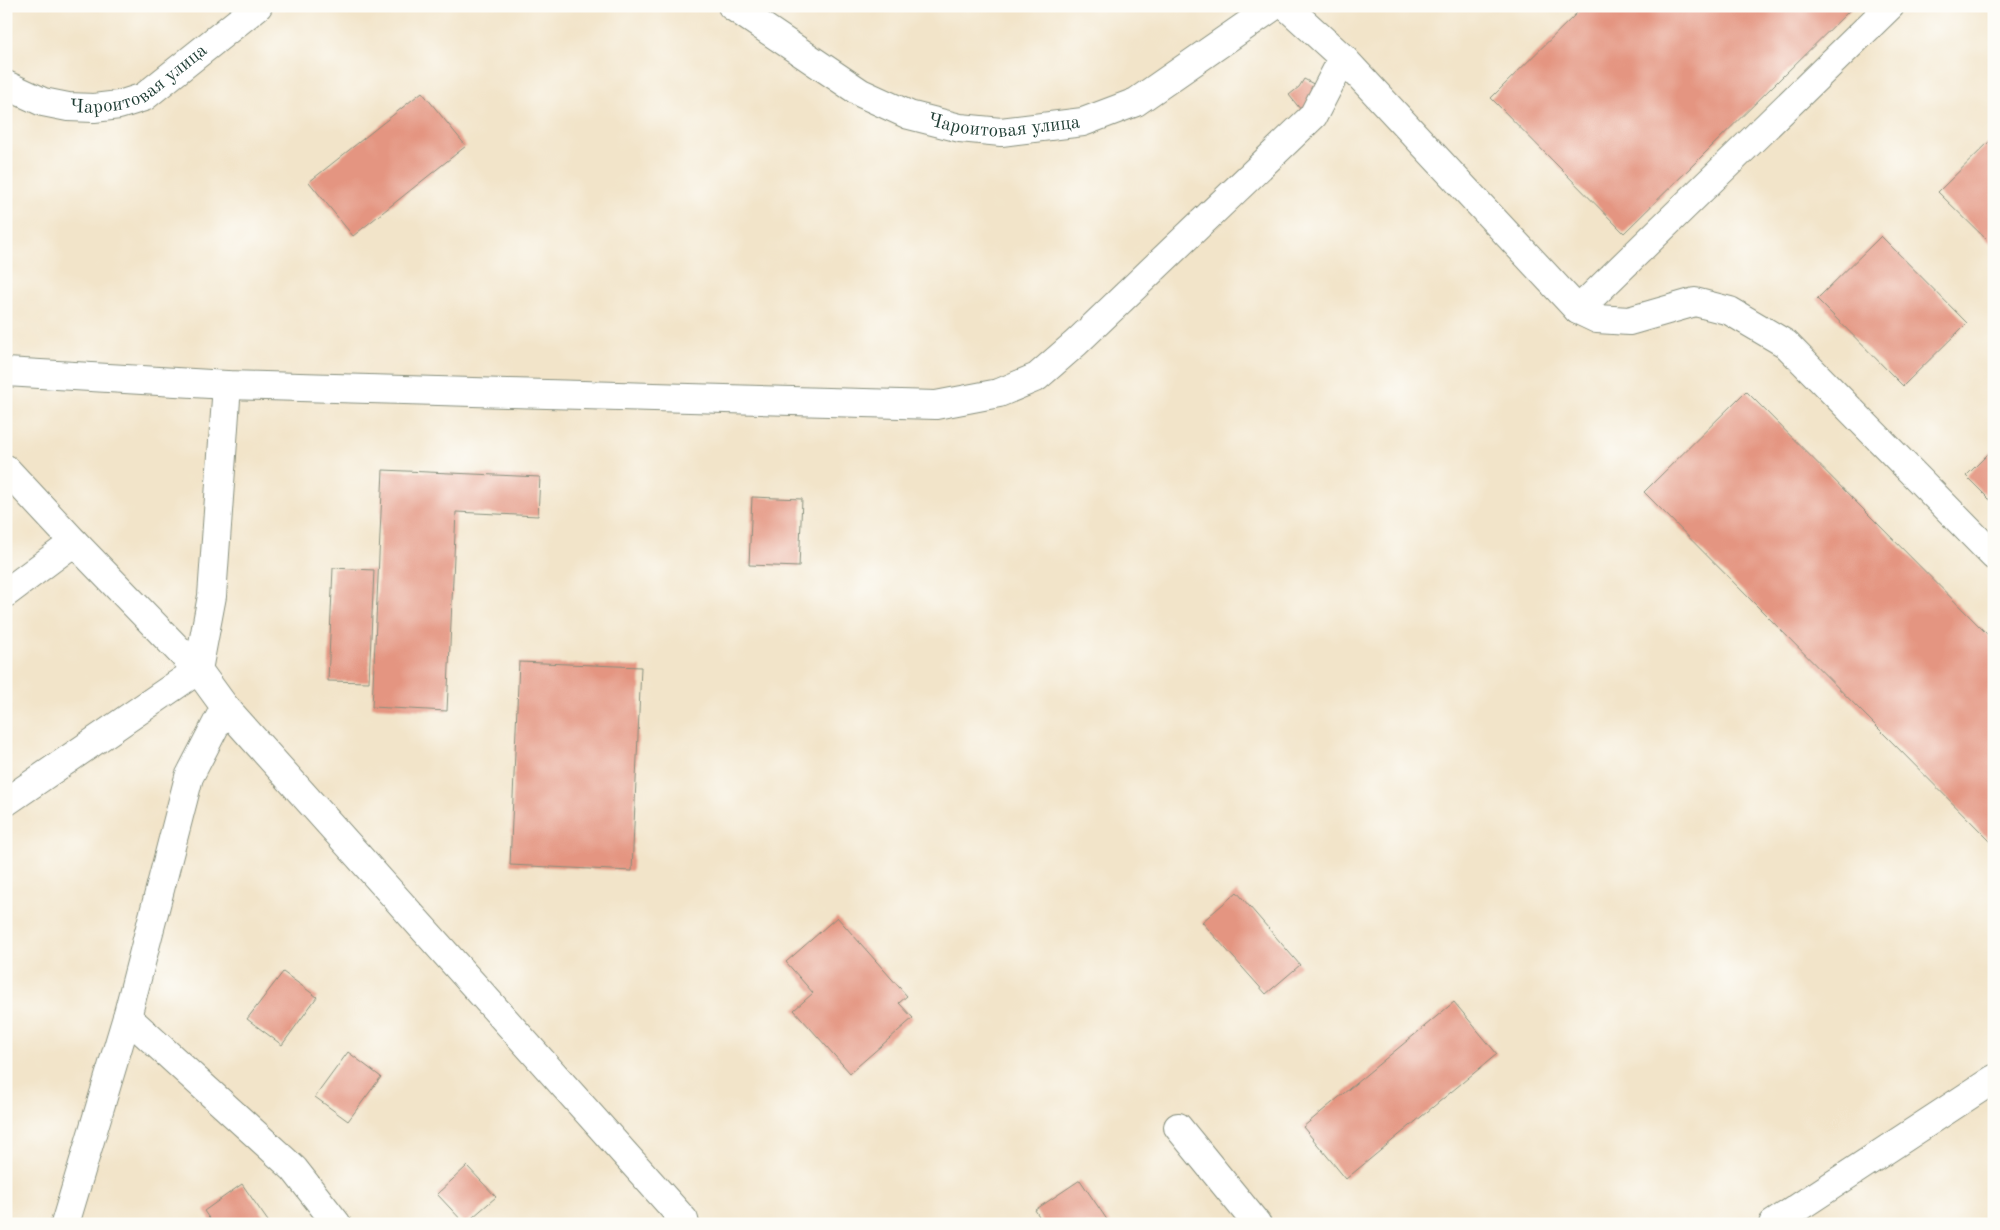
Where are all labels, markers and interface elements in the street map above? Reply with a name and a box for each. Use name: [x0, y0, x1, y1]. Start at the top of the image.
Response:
street label: Чароитовая улица: [70, 40, 211, 118]
street label: Чароитовая улица: [926, 111, 1082, 142]

